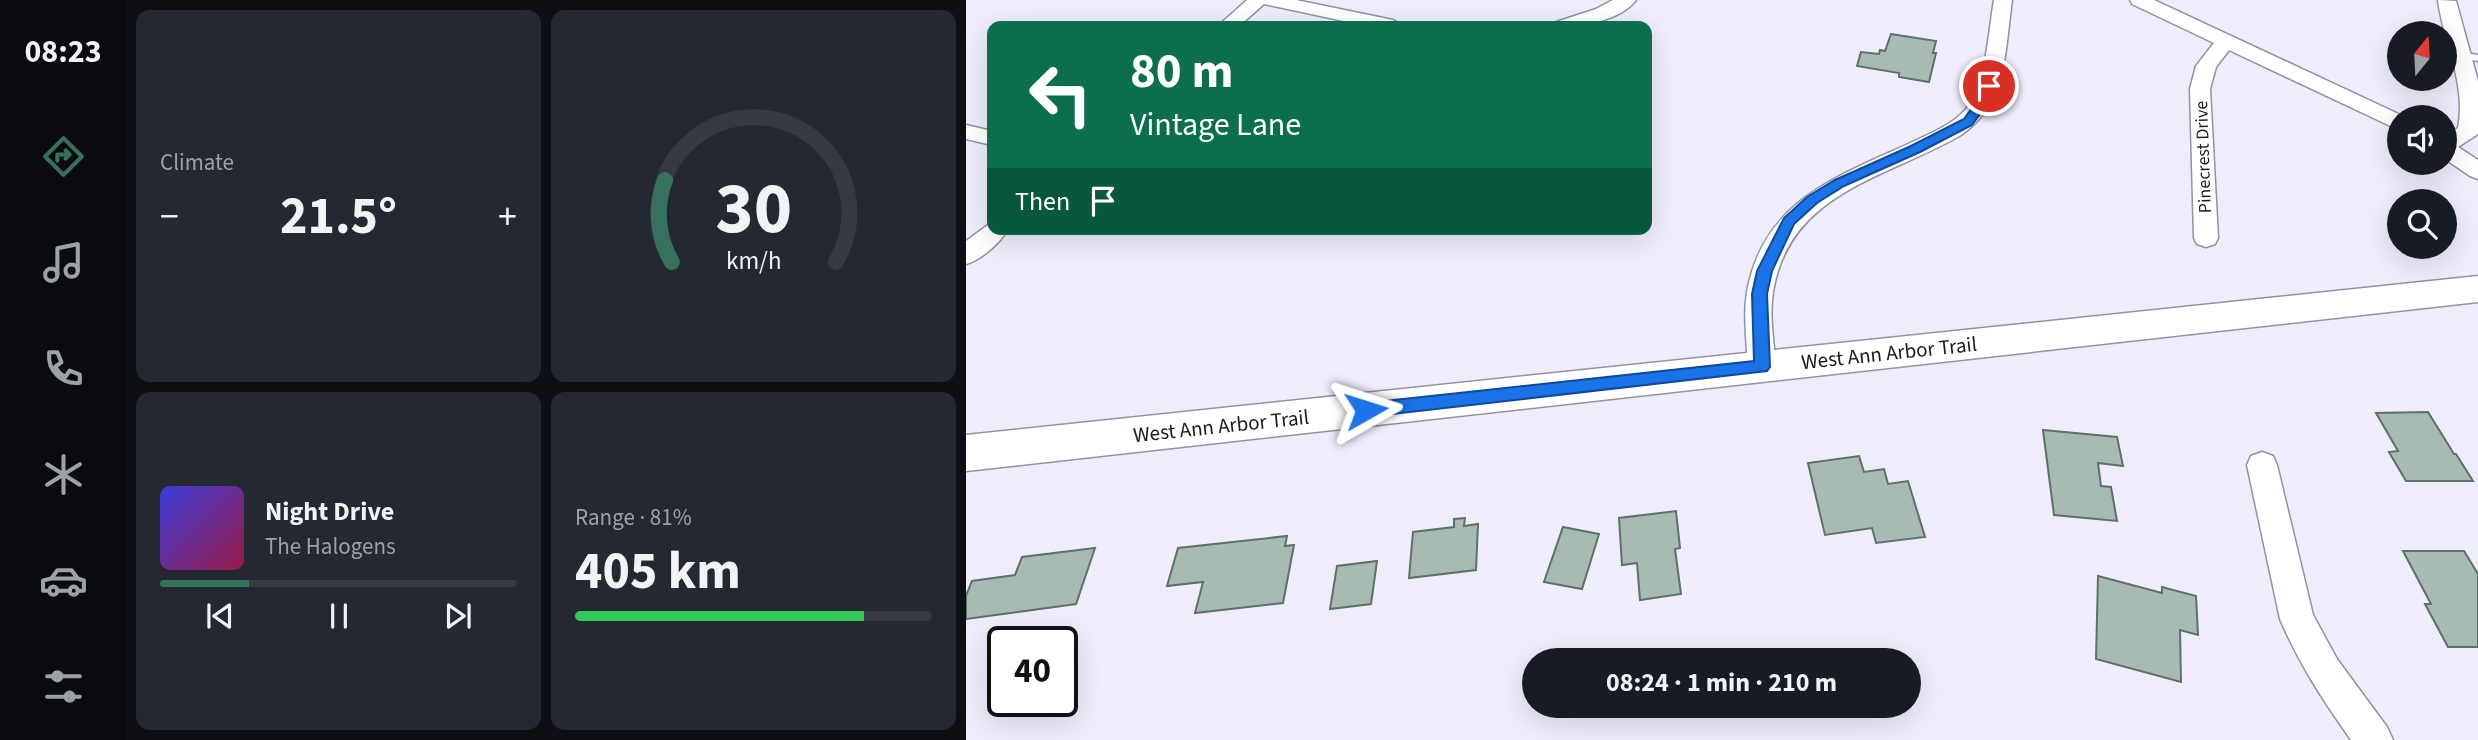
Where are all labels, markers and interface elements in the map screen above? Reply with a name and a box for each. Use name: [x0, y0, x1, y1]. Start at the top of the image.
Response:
north arrow: [2387, 21, 2457, 91]
map controls: [2387, 21, 2457, 259]
text: 08:23: [24, 29, 102, 75]
text: 80 m: [1130, 37, 1234, 107]
icon: left: [1015, 49, 1106, 140]
pin: [1959, 56, 2019, 116]
icon: arrive: [1970, 67, 2008, 105]
street label: Pinecrest Drive: [2189, 100, 2218, 214]
text: Vintage Lane: [1130, 102, 1301, 148]
button: sound: [2387, 105, 2457, 175]
icon: directions: [39, 132, 88, 181]
text: Climate: [160, 146, 234, 179]
text: 30: [715, 157, 792, 261]
text: 21.5°: [280, 180, 397, 254]
icon: arrive: [1084, 182, 1122, 220]
text: Then: [1015, 183, 1070, 220]
button: search: [2387, 189, 2457, 259]
text: −: [160, 190, 179, 244]
text: +: [498, 190, 517, 244]
icon: music: [39, 238, 88, 287]
text: km/h: [726, 243, 781, 279]
street label: West Ann Arbor Trail: [1800, 329, 1978, 377]
icon: phone: [39, 344, 88, 393]
position arrow: [1329, 373, 1403, 447]
street label: West Ann Arbor Trail: [1132, 402, 1310, 450]
icon: climate: [39, 450, 88, 499]
text: Night Drive: [265, 493, 394, 530]
text: Range · 81%: [575, 501, 692, 534]
text: The Halogens: [265, 530, 396, 563]
text: 405 km: [575, 535, 741, 609]
icon: car: [39, 556, 88, 605]
icon: previous: [201, 597, 239, 635]
icon: pause: [320, 597, 358, 635]
icon: next: [439, 597, 477, 635]
speed limit sign: 40: [987, 626, 1078, 717]
icon: filters: [39, 662, 88, 711]
text: 08:24 · 1 min · 210 m: [1606, 664, 1837, 701]

